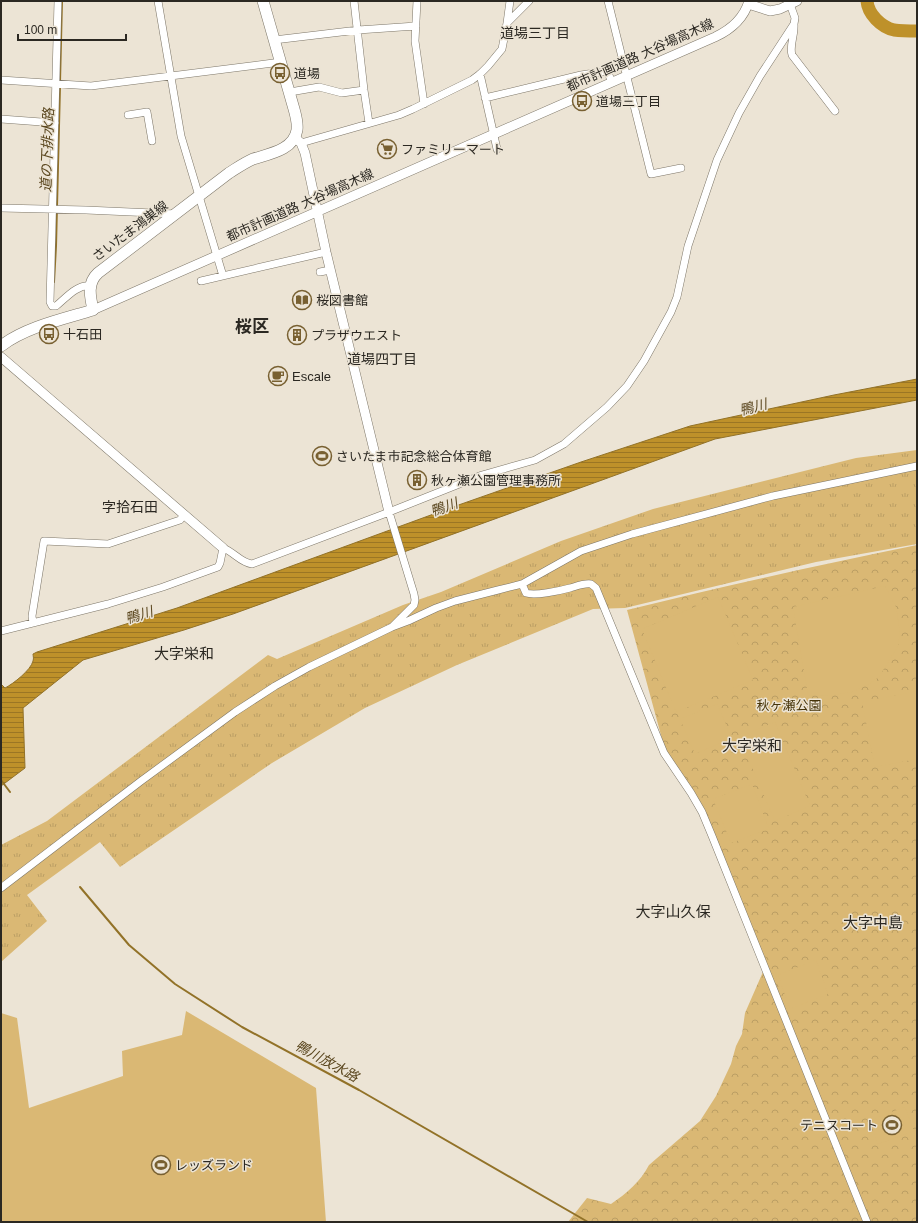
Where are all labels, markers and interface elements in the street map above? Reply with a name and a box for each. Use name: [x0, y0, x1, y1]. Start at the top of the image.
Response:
scale bar: [18, 16, 126, 42]
street label: 都市計画道路 大谷場高木線: [564, 16, 716, 94]
text: 100 m: [24, 23, 57, 37]
district label: 道場三丁目: [500, 25, 570, 41]
bus stop icon: 道場: [269, 62, 291, 84]
place label: 道場: [294, 66, 320, 81]
bus stop icon: 道場三丁目: [571, 90, 593, 112]
place label: 道場三丁目: [596, 94, 661, 109]
water label: 道の下排水路: [38, 107, 56, 192]
supermarket icon: ファミリーマート: [376, 138, 398, 160]
place label: ファミリーマート: [401, 142, 505, 157]
street label: 都市計画道路 大谷場高木線: [224, 166, 376, 244]
street label: さいたま鴻巣線: [89, 198, 171, 264]
library icon: 桜図書館: [291, 289, 313, 311]
place label: 桜図書館: [316, 293, 368, 308]
district label: 桜区: [235, 317, 269, 336]
bus stop icon: 十石田: [38, 323, 60, 345]
building icon: プラザウエスト: [286, 324, 308, 346]
place label: 十石田: [63, 327, 102, 342]
place label: プラザウエスト: [311, 328, 402, 343]
district label: 道場四丁目: [347, 351, 417, 367]
cafe icon: Escale: [267, 365, 289, 387]
place label: Escale: [292, 369, 331, 384]
water label: 鴨川: [737, 395, 770, 418]
sports icon: さいたま市記念総合体育館: [311, 445, 333, 467]
place label: さいたま市記念総合体育館: [336, 449, 492, 464]
building icon: 秋ヶ瀬公園管理事務所: [406, 469, 428, 491]
place label: 秋ヶ瀬公園管理事務所: [431, 473, 561, 488]
water label: 鴨川: [428, 494, 462, 519]
district label: 字拾石田: [102, 499, 158, 515]
water label: 鴨川: [123, 603, 157, 627]
district label: 大字栄和: [154, 645, 214, 662]
park label: 秋ヶ瀬公園: [756, 698, 822, 713]
district label: 大字栄和: [722, 737, 782, 754]
district label: 大字山久保: [635, 903, 711, 920]
district label: 大字中島: [843, 914, 903, 931]
water label: 鴨川放水路: [293, 1037, 362, 1085]
sports icon: テニスコート: [881, 1114, 903, 1136]
place label: テニスコート: [800, 1118, 878, 1133]
sports icon: レッズランド: [150, 1154, 172, 1176]
place label: レッズランド: [175, 1158, 253, 1173]

